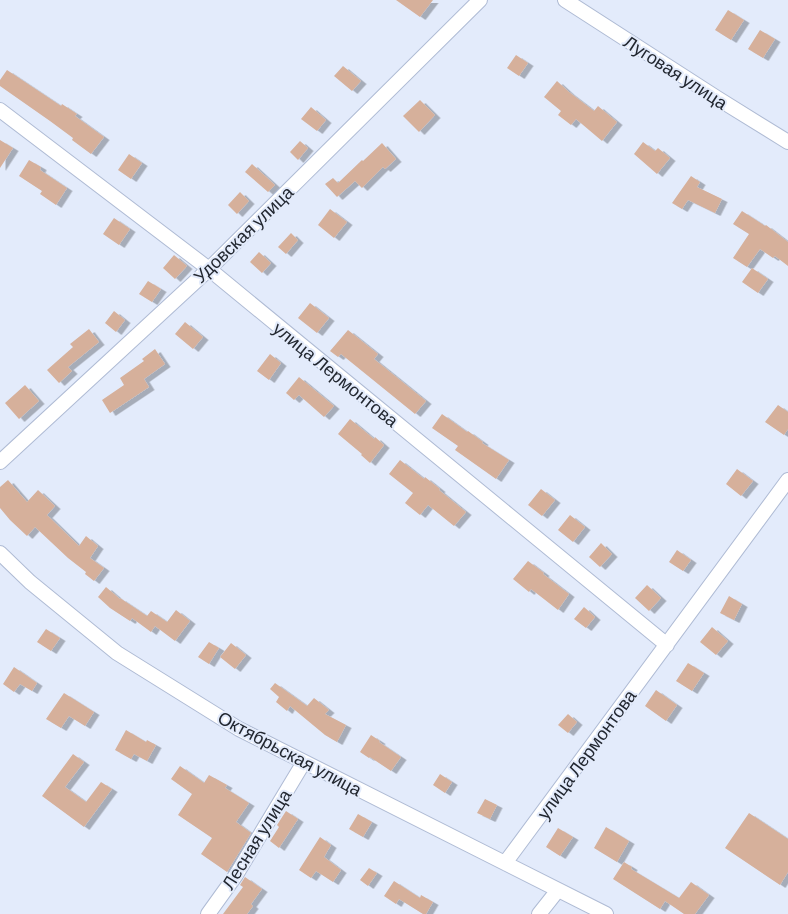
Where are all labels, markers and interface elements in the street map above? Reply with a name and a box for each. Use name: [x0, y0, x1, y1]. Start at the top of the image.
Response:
street label: Луговая улица: [620, 30, 733, 114]
street label: Удовская улица: [189, 180, 298, 287]
street label: улица Лермонтова: [269, 317, 404, 432]
street label: улица Лермонтова: [532, 684, 641, 823]
street label: Октябрьская улица: [214, 706, 367, 801]
street label: Лесная улица: [217, 784, 296, 893]

